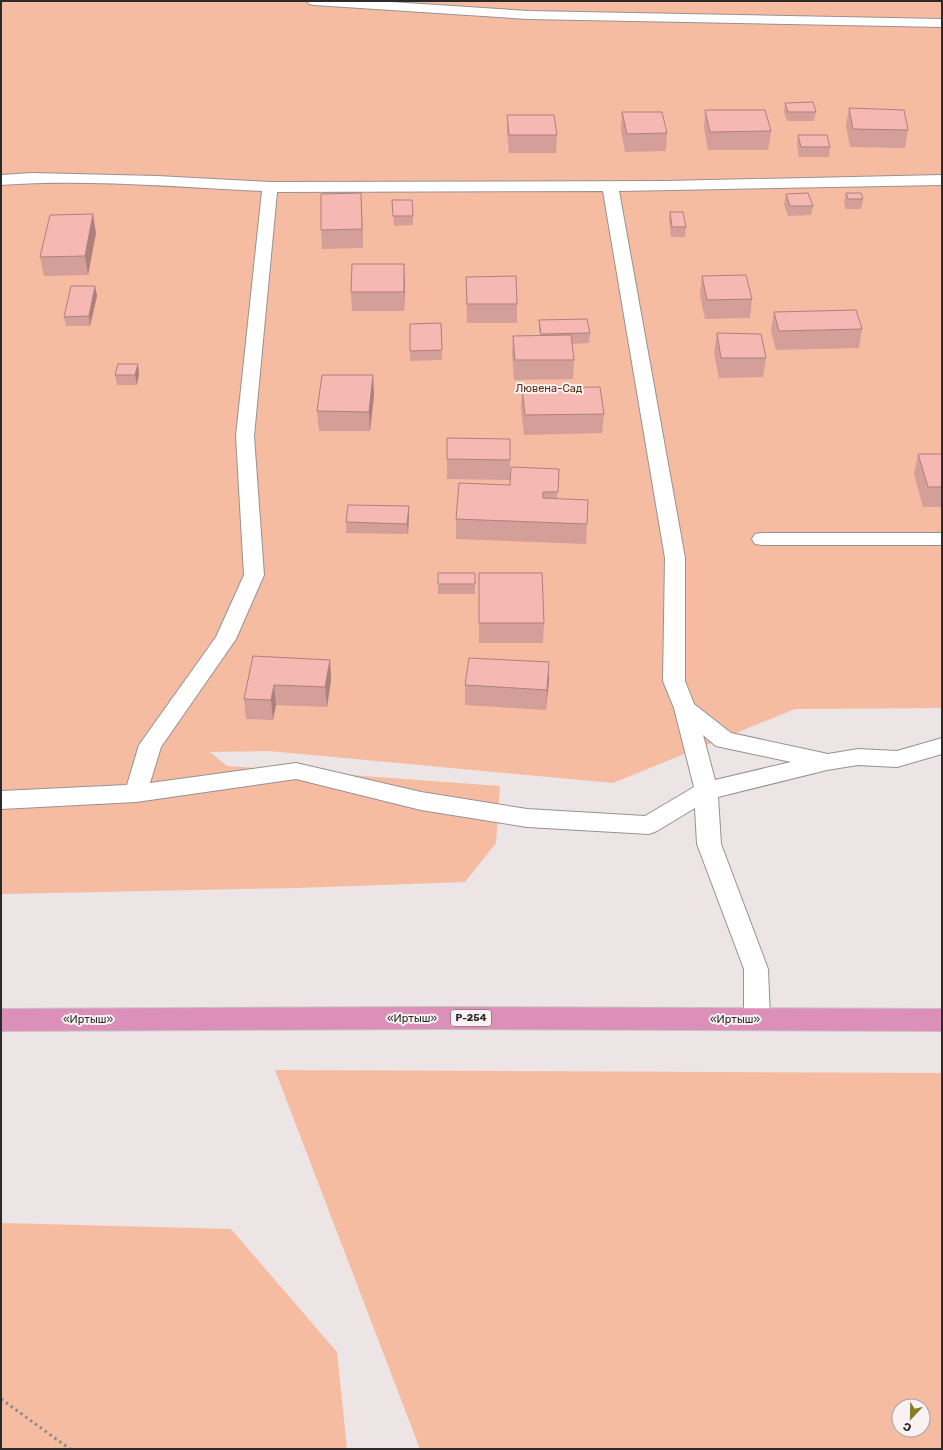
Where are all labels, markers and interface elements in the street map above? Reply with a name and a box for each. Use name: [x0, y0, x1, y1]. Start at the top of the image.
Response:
park label: Лювена-Сад: [516, 382, 583, 395]
road number: Р-254: [451, 1010, 491, 1026]
street label: «Иртыш»: [387, 1012, 437, 1025]
street label: «Иртыш»: [63, 1013, 113, 1026]
street label: «Иртыш»: [710, 1013, 760, 1026]
north arrow: [891, 1398, 931, 1438]
text: С: [901, 1419, 913, 1434]

